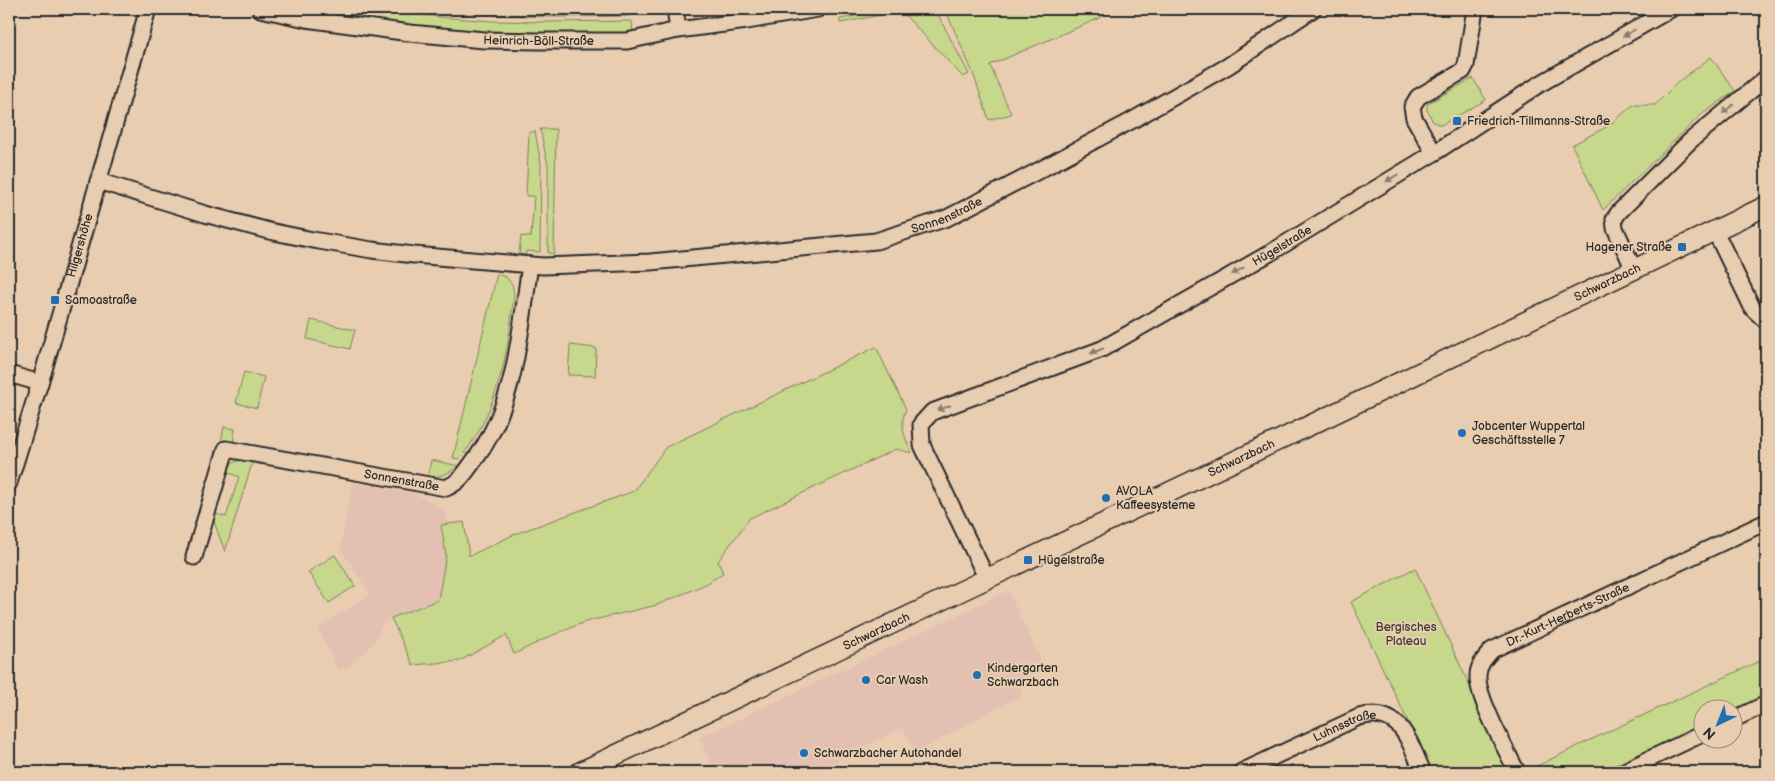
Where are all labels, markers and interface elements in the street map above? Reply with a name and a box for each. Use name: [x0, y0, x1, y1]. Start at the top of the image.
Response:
one-way arrow: [1622, 29, 1636, 37]
street label: Heinrich-Böll-Straße: [483, 33, 594, 49]
one-way arrow: [1722, 103, 1735, 114]
place label: Friedrich-Tillmanns-Straße: [1467, 114, 1610, 129]
marker: Friedrich-Tillmanns-Straße: [1451, 115, 1463, 127]
one-way arrow: [1386, 173, 1399, 183]
street label: Sonnenstraße: [909, 194, 985, 237]
street label: Hilgershöhe: [64, 212, 97, 279]
street label: Hügelstraße: [1250, 222, 1315, 270]
place label: Hagener Straße: [1586, 240, 1672, 255]
marker: Hagener Straße: [1676, 241, 1688, 253]
street label: Schwarzbach: [1572, 260, 1643, 305]
one-way arrow: [1231, 267, 1246, 275]
place label: Samoastraße: [65, 293, 137, 308]
marker: Samoastraße: [49, 294, 61, 306]
one-way arrow: [1089, 347, 1104, 355]
one-way arrow: [937, 405, 952, 412]
place label: Jobcenter Wuppertal Geschäftsstelle 7: [1472, 419, 1585, 448]
marker: Jobcenter Wuppertal Geschäftsstelle 7: [1456, 427, 1468, 439]
street label: Schwarzbach: [1206, 436, 1277, 481]
street label: Sonnenstraße: [363, 467, 440, 495]
place label: AVOLA Kaffeesysteme: [1116, 484, 1195, 513]
marker: AVOLA Kaffeesysteme: [1100, 492, 1112, 504]
place label: Hügelstraße: [1038, 553, 1105, 568]
marker: Hügelstraße: [1022, 554, 1034, 566]
street label: Dr.-Kurt-Herberts-Straße: [1504, 580, 1632, 650]
street label: Schwarzbach: [841, 609, 912, 654]
park label: Bergisches Plateau: [1375, 620, 1437, 649]
place label: Kindergarten Schwarzbach: [987, 661, 1059, 690]
marker: Kindergarten Schwarzbach: [971, 669, 983, 681]
place label: Car Wash: [876, 673, 928, 688]
marker: Car Wash: [860, 674, 872, 686]
north arrow: [1692, 698, 1742, 748]
street label: Luhnsstraße: [1311, 708, 1376, 745]
text: N: [1700, 723, 1719, 743]
place label: Schwarzbacher Autohandel: [814, 746, 961, 761]
marker: Schwarzbacher Autohandel: [798, 747, 810, 759]

